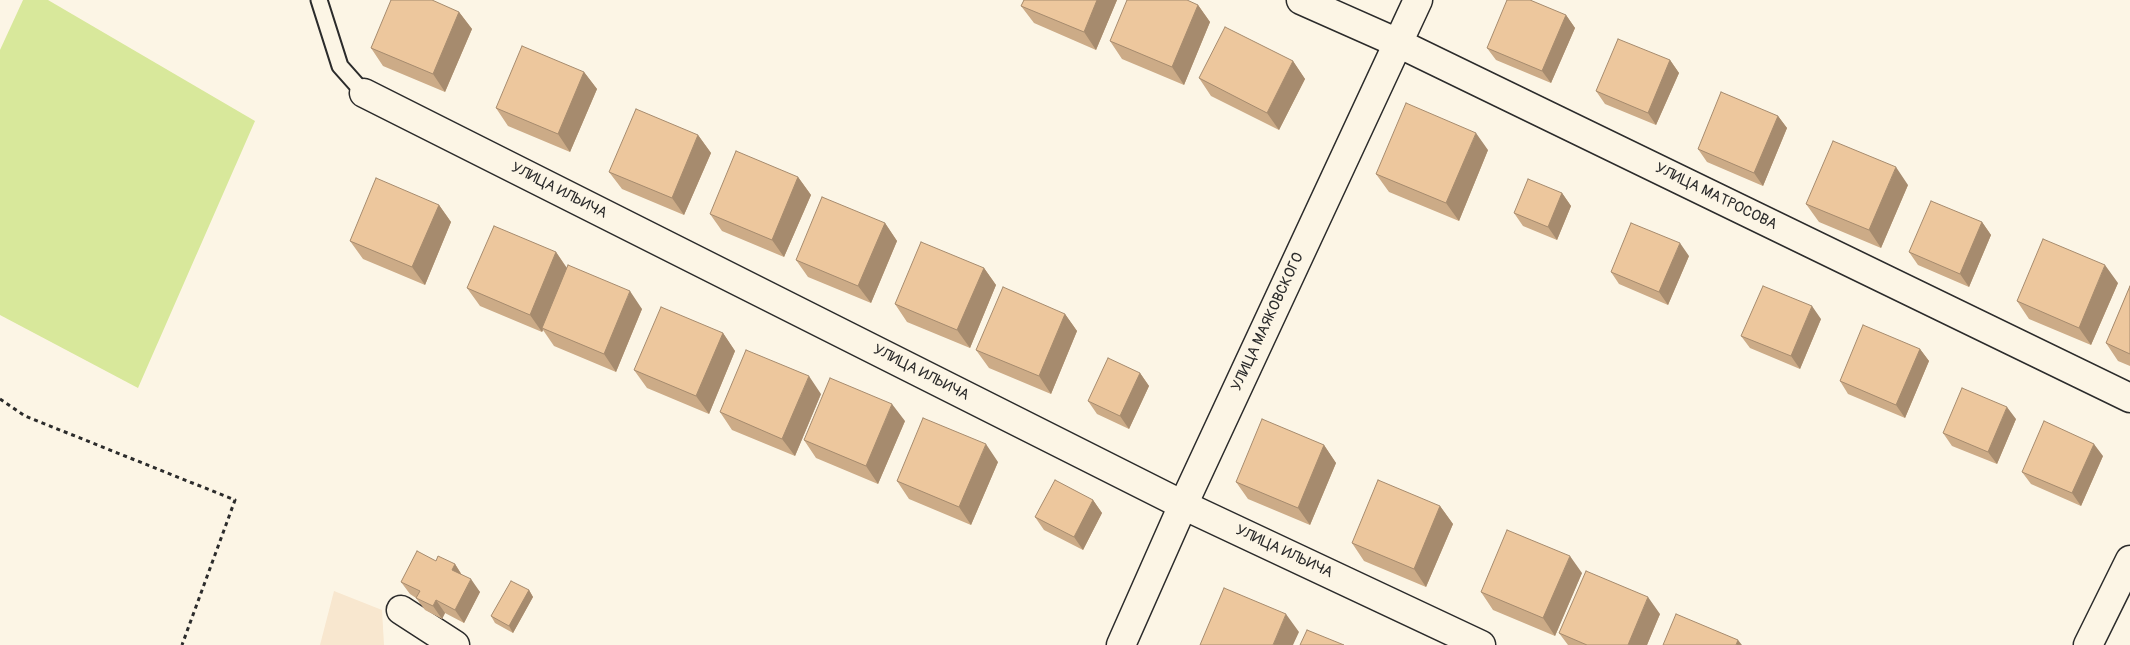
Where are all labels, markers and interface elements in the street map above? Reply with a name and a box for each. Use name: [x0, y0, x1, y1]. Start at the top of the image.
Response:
street label: УЛИЦА ИЛЬИЧА: [508, 159, 610, 223]
street label: УЛИЦА МАТРОСОВА: [1652, 160, 1780, 234]
street label: УЛИЦА МАЯКОВСКОГО: [1228, 250, 1308, 394]
street label: УЛИЦА ИЛЬИЧА: [870, 341, 972, 405]
street label: УЛИЦА ИЛЬИЧА: [1232, 522, 1336, 582]

